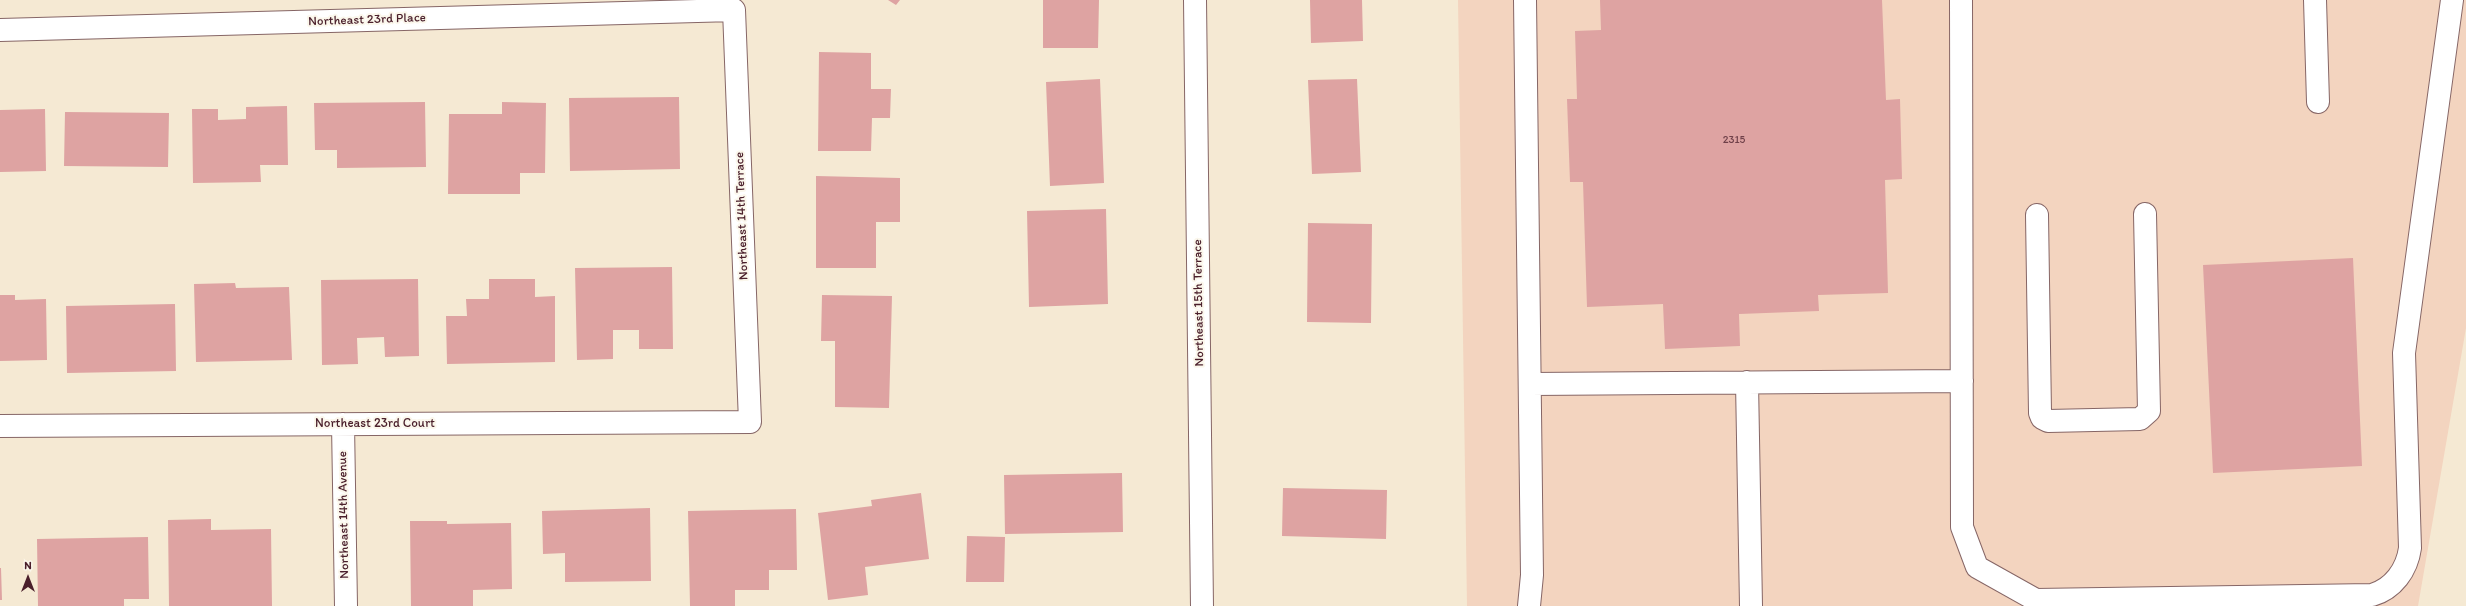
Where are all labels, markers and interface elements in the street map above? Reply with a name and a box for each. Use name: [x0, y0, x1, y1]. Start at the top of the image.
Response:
street label: Northeast 23rd Place: [308, 10, 426, 30]
house number: 2315: [1723, 133, 1745, 147]
street label: Northeast 14th Terrace: [732, 152, 752, 280]
street label: Northeast 15th Terrace: [1190, 239, 1208, 367]
street label: Northeast 23rd Court: [315, 416, 435, 432]
street label: Northeast 14th Avenue: [335, 451, 353, 579]
north arrow: [8, 558, 48, 598]
text: N: [24, 559, 32, 572]

